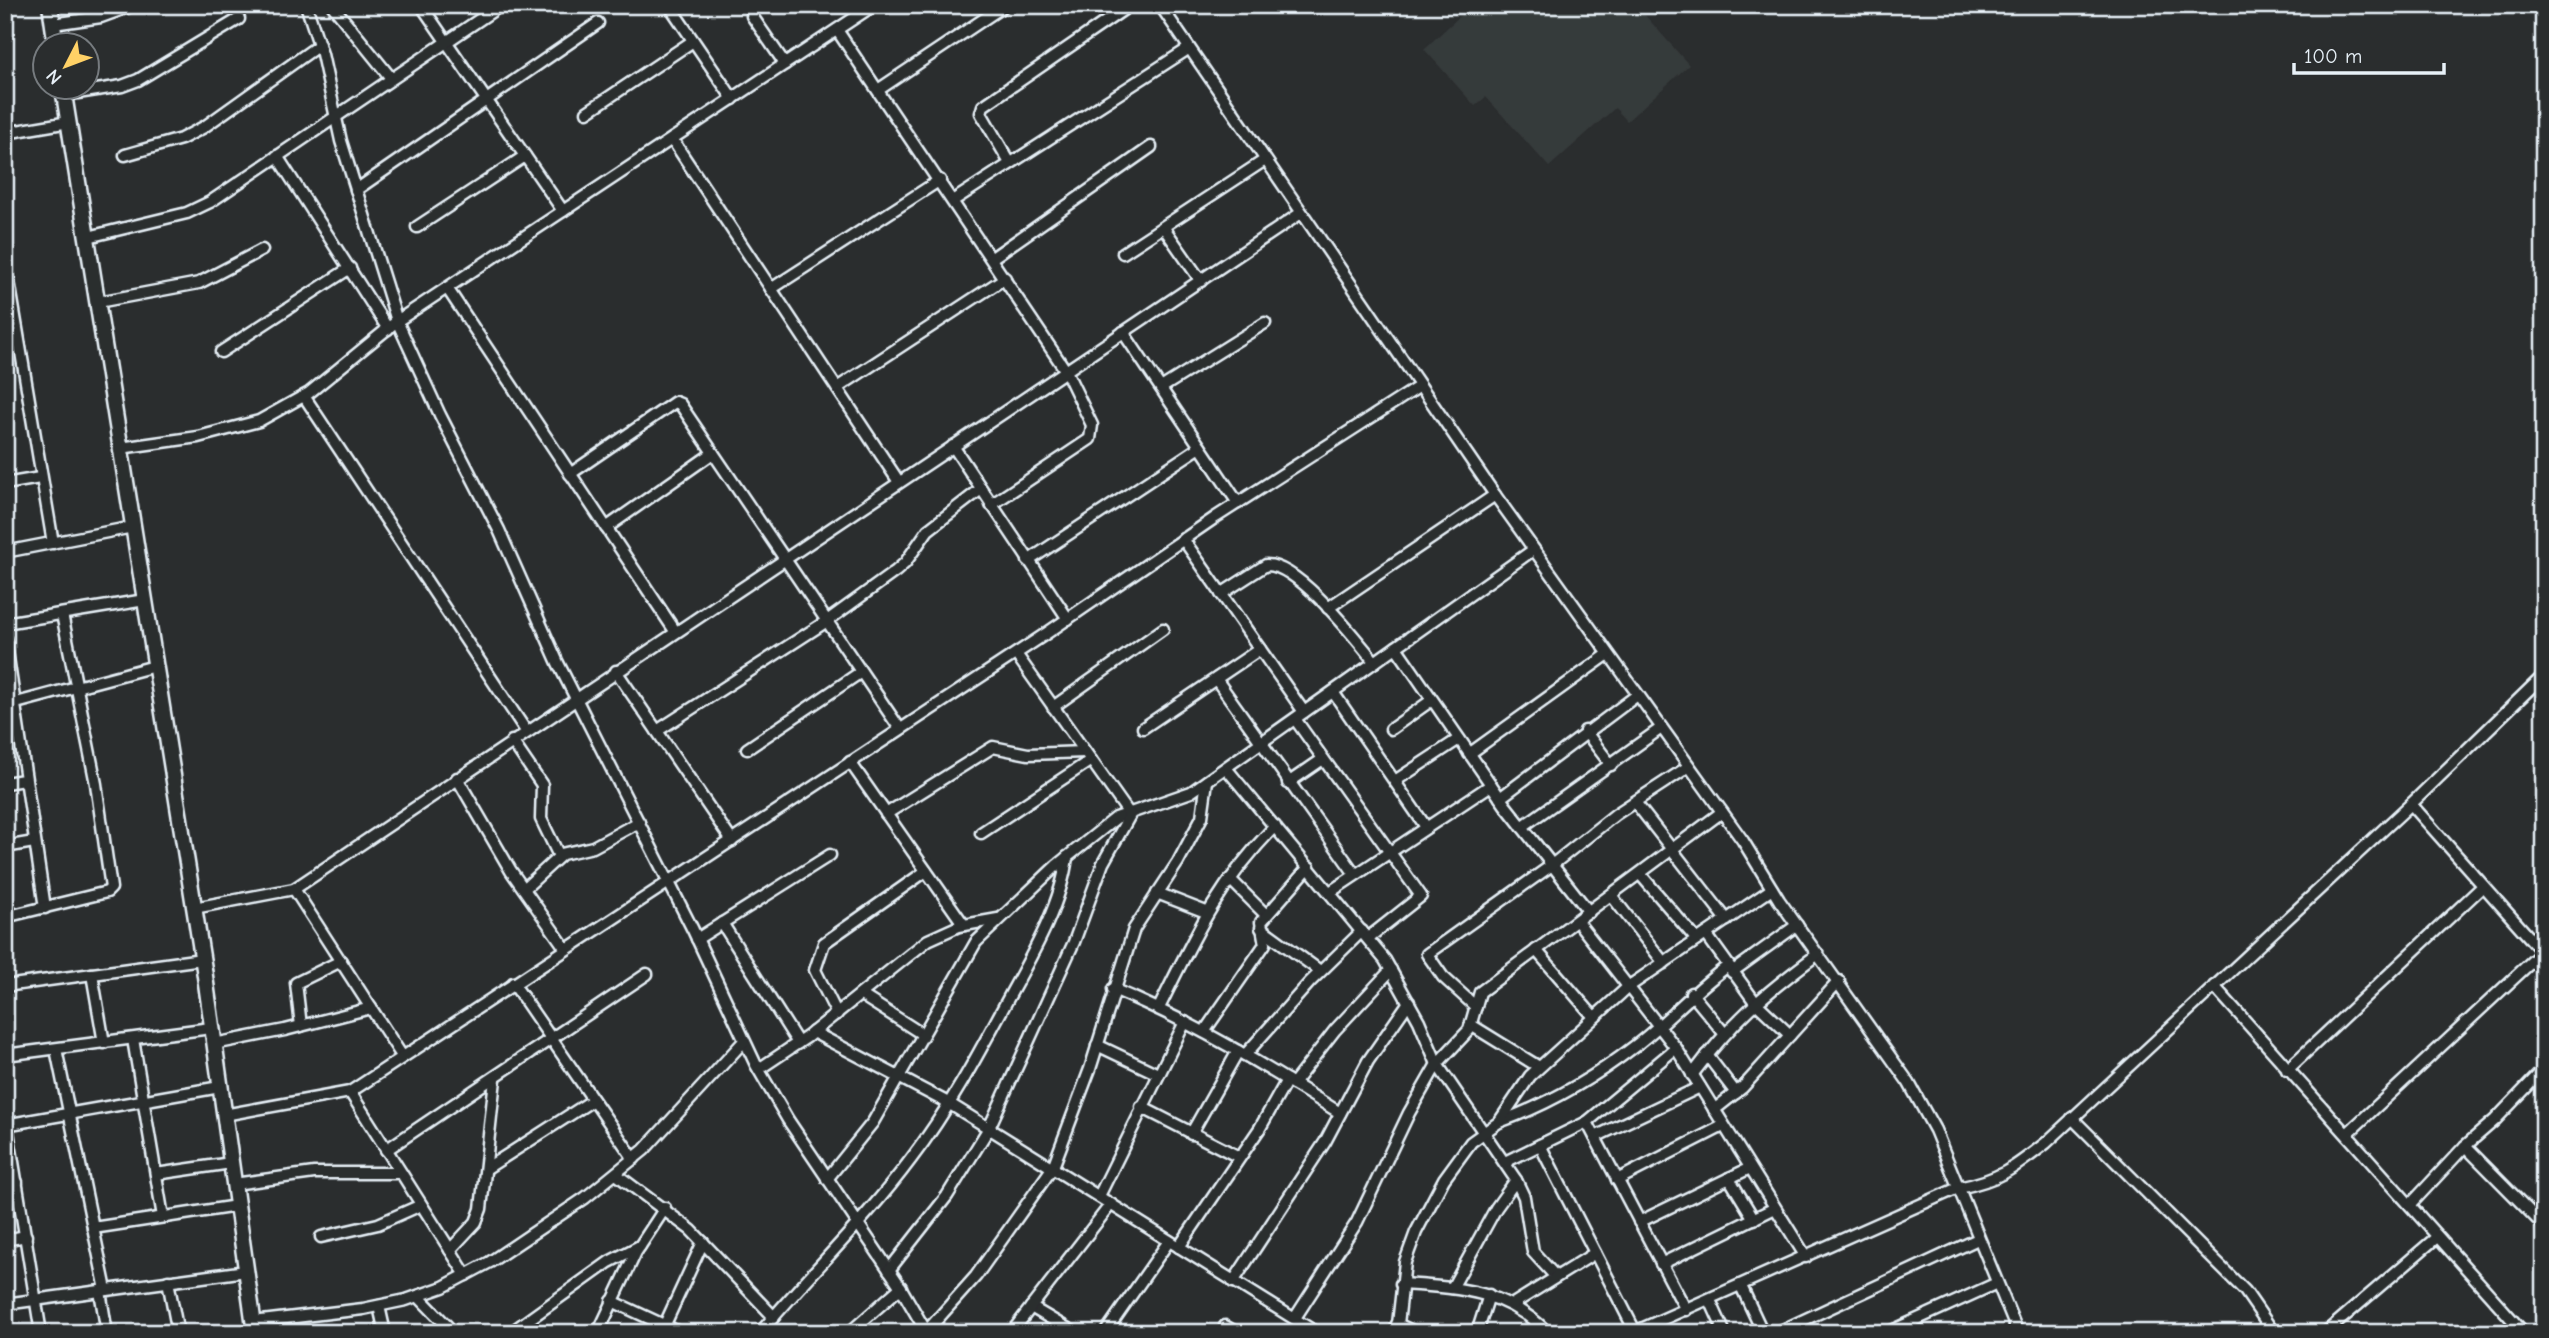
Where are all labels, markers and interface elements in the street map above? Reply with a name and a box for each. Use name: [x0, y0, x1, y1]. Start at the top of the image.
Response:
north arrow: [32, 32, 102, 102]
scale bar: [2294, 32, 2444, 76]
text: 100 m: [2304, 44, 2362, 68]
text: N: [42, 65, 66, 89]

